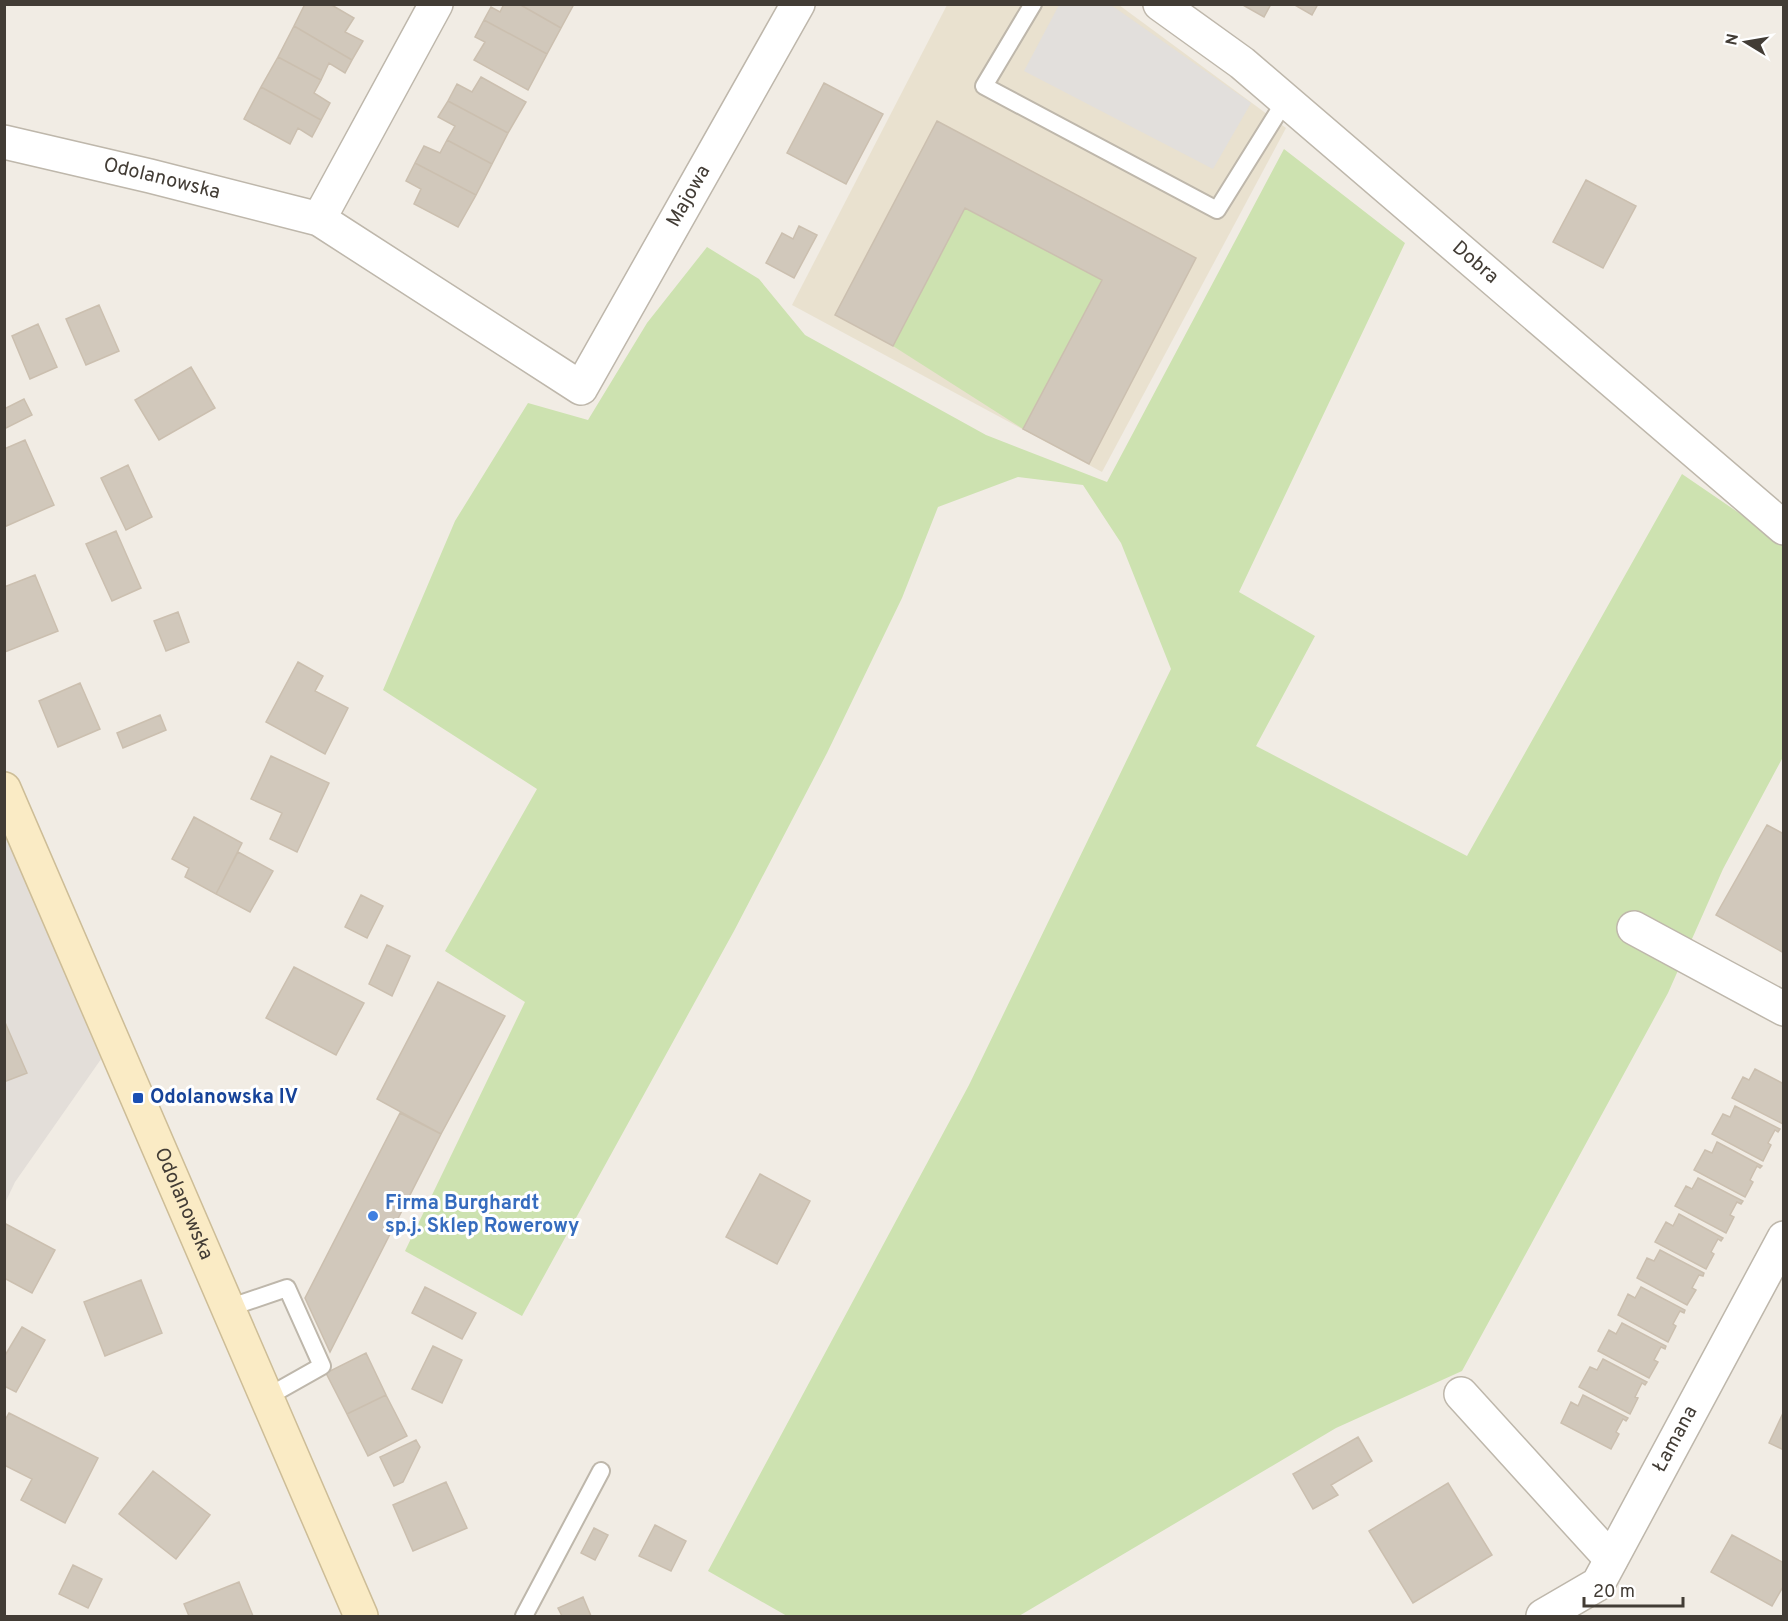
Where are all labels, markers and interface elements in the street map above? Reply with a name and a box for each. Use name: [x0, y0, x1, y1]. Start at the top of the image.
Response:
north arrow: [1716, 12, 1776, 72]
text: N: [1722, 32, 1744, 47]
street label: Odolanowska: [101, 153, 223, 206]
street label: Majowa: [661, 161, 717, 232]
street label: Dobra: [1446, 236, 1504, 290]
place label: Odolanowska IV: [150, 1085, 298, 1111]
marker: Odolanowska IV: [131, 1091, 145, 1105]
street label: Odolanowska: [147, 1144, 219, 1264]
place label: Firma Burghardt sp.j. Sklep Rowerowy: [385, 1191, 579, 1240]
marker: Firma Burghardt sp.j. Sklep Rowerowy: [366, 1209, 380, 1223]
street label: Łamana: [1647, 1401, 1704, 1477]
scale bar: [1584, 1570, 1683, 1608]
text: 20 m: [1593, 1581, 1635, 1604]

